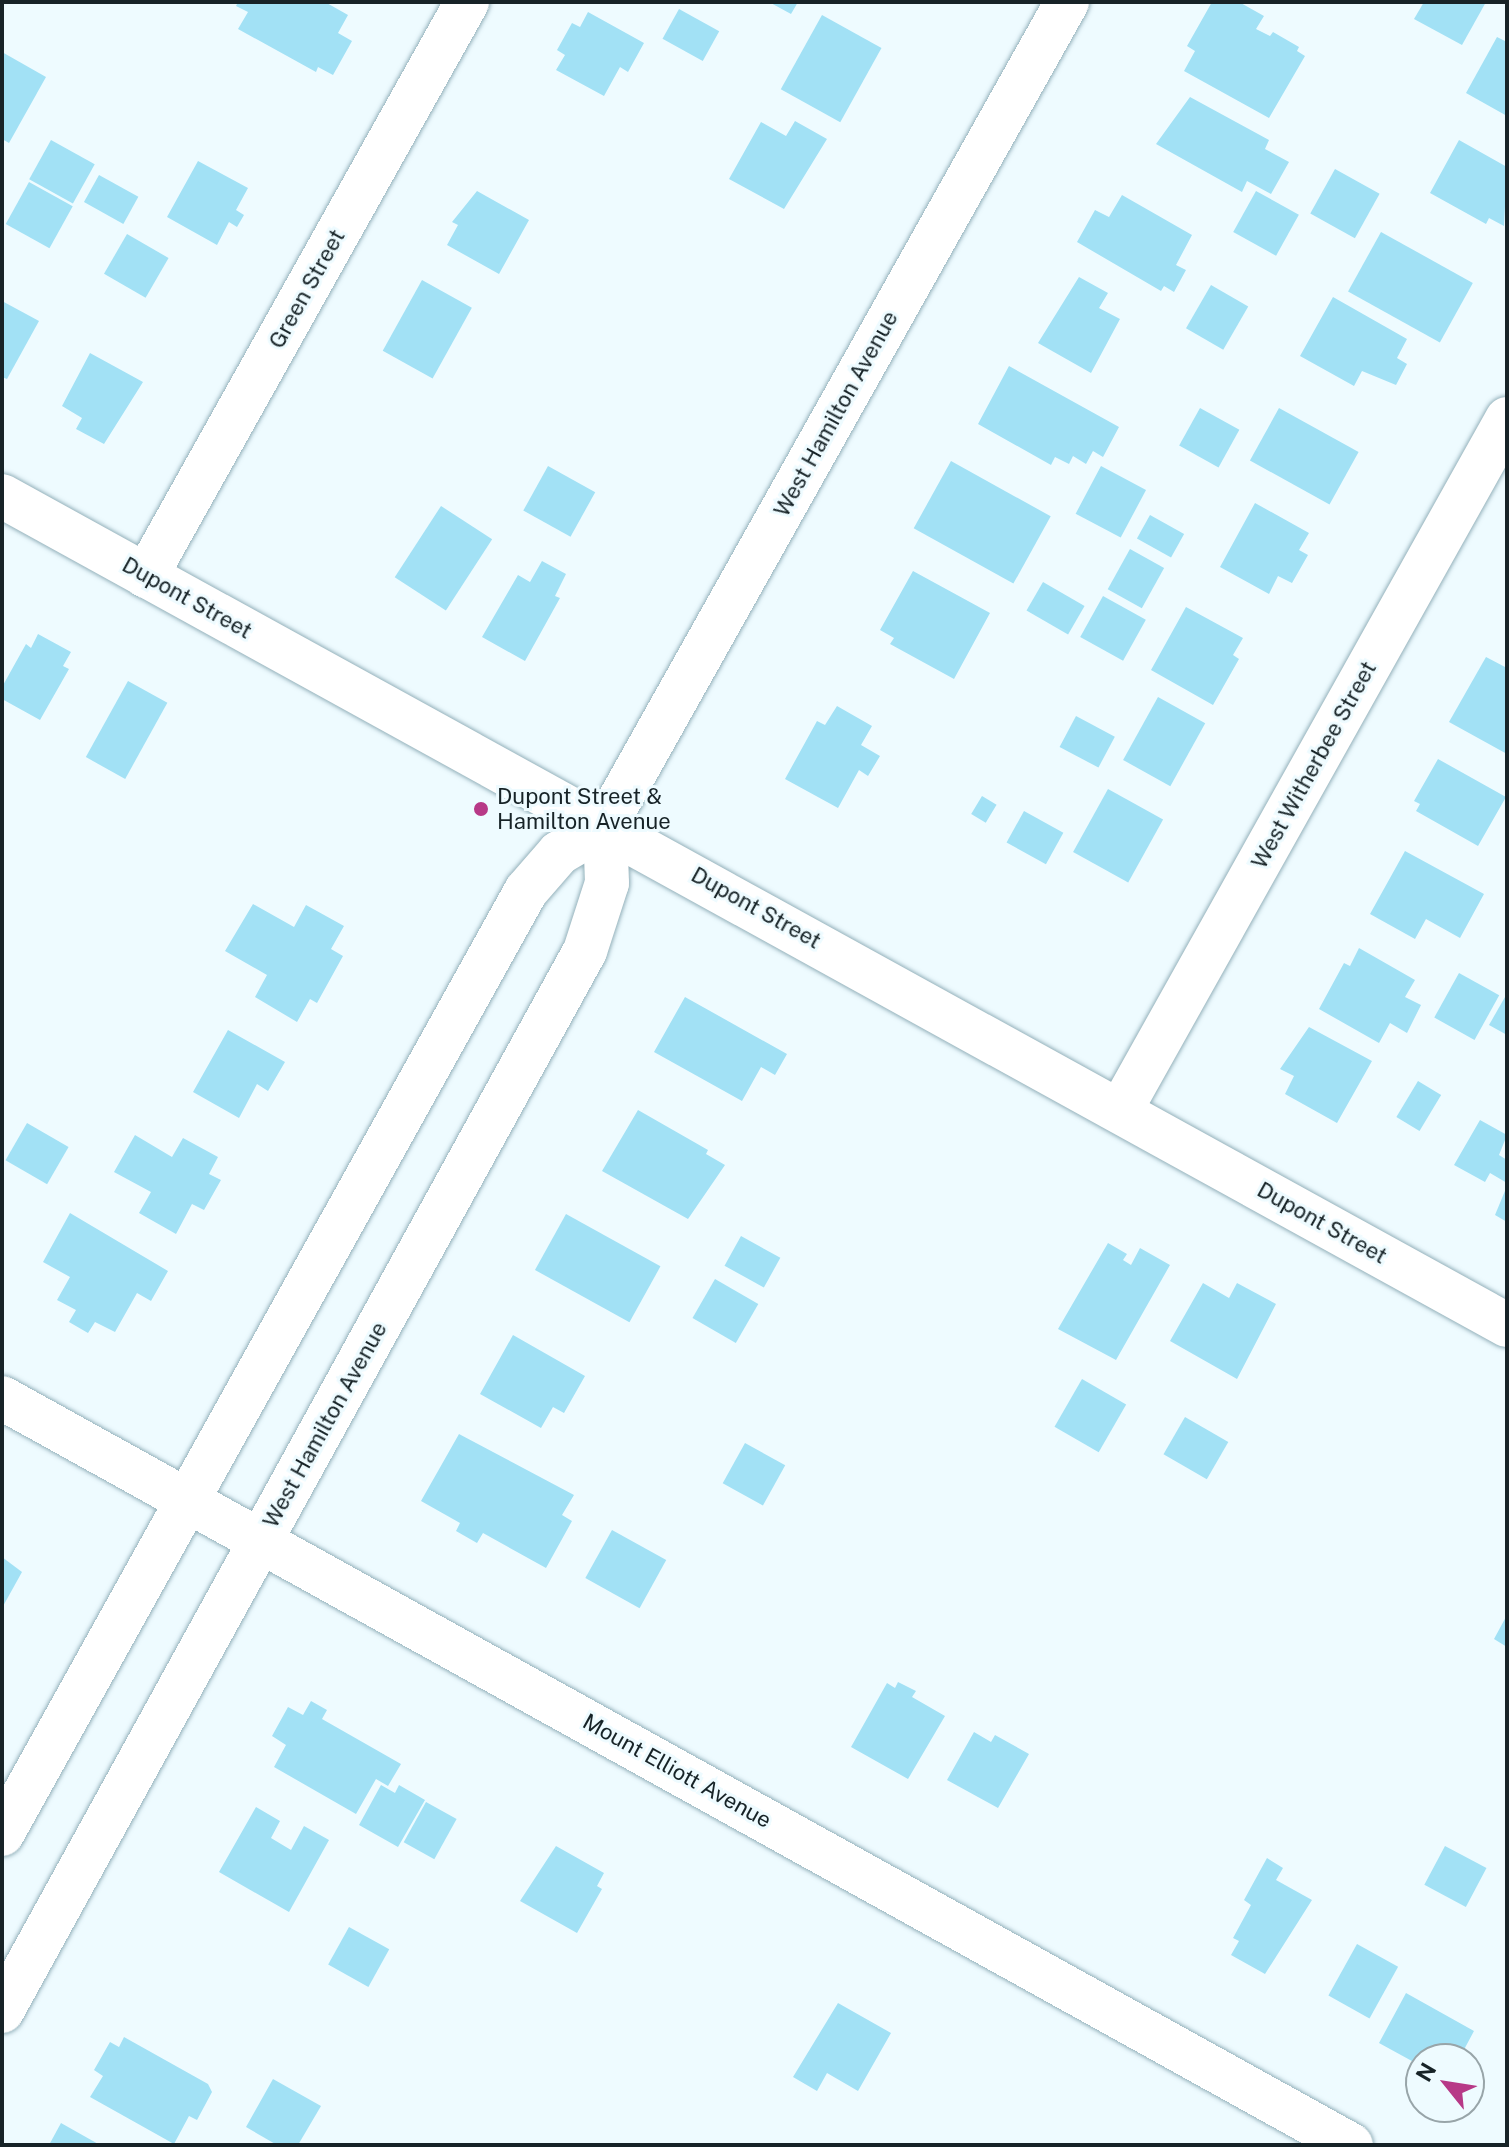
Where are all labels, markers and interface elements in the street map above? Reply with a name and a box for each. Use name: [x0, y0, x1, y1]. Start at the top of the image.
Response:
street label: Green Street: [264, 225, 350, 353]
street label: West Hamilton Avenue: [768, 307, 904, 521]
street label: Dupont Street: [118, 552, 256, 644]
street label: West Witherbee Street: [1246, 656, 1382, 874]
place label: Dupont Street & Hamilton Avenue: [497, 783, 671, 834]
marker: Dupont Street & Hamilton Avenue: [472, 800, 490, 818]
street label: Dupont Street: [687, 862, 825, 954]
street label: Dupont Street: [1253, 1177, 1391, 1269]
street label: West Hamilton Avenue: [257, 1318, 393, 1532]
street label: Mount Elliott Avenue: [578, 1708, 776, 1834]
north arrow: [1405, 2043, 1485, 2123]
text: N: [1410, 2058, 1442, 2086]

